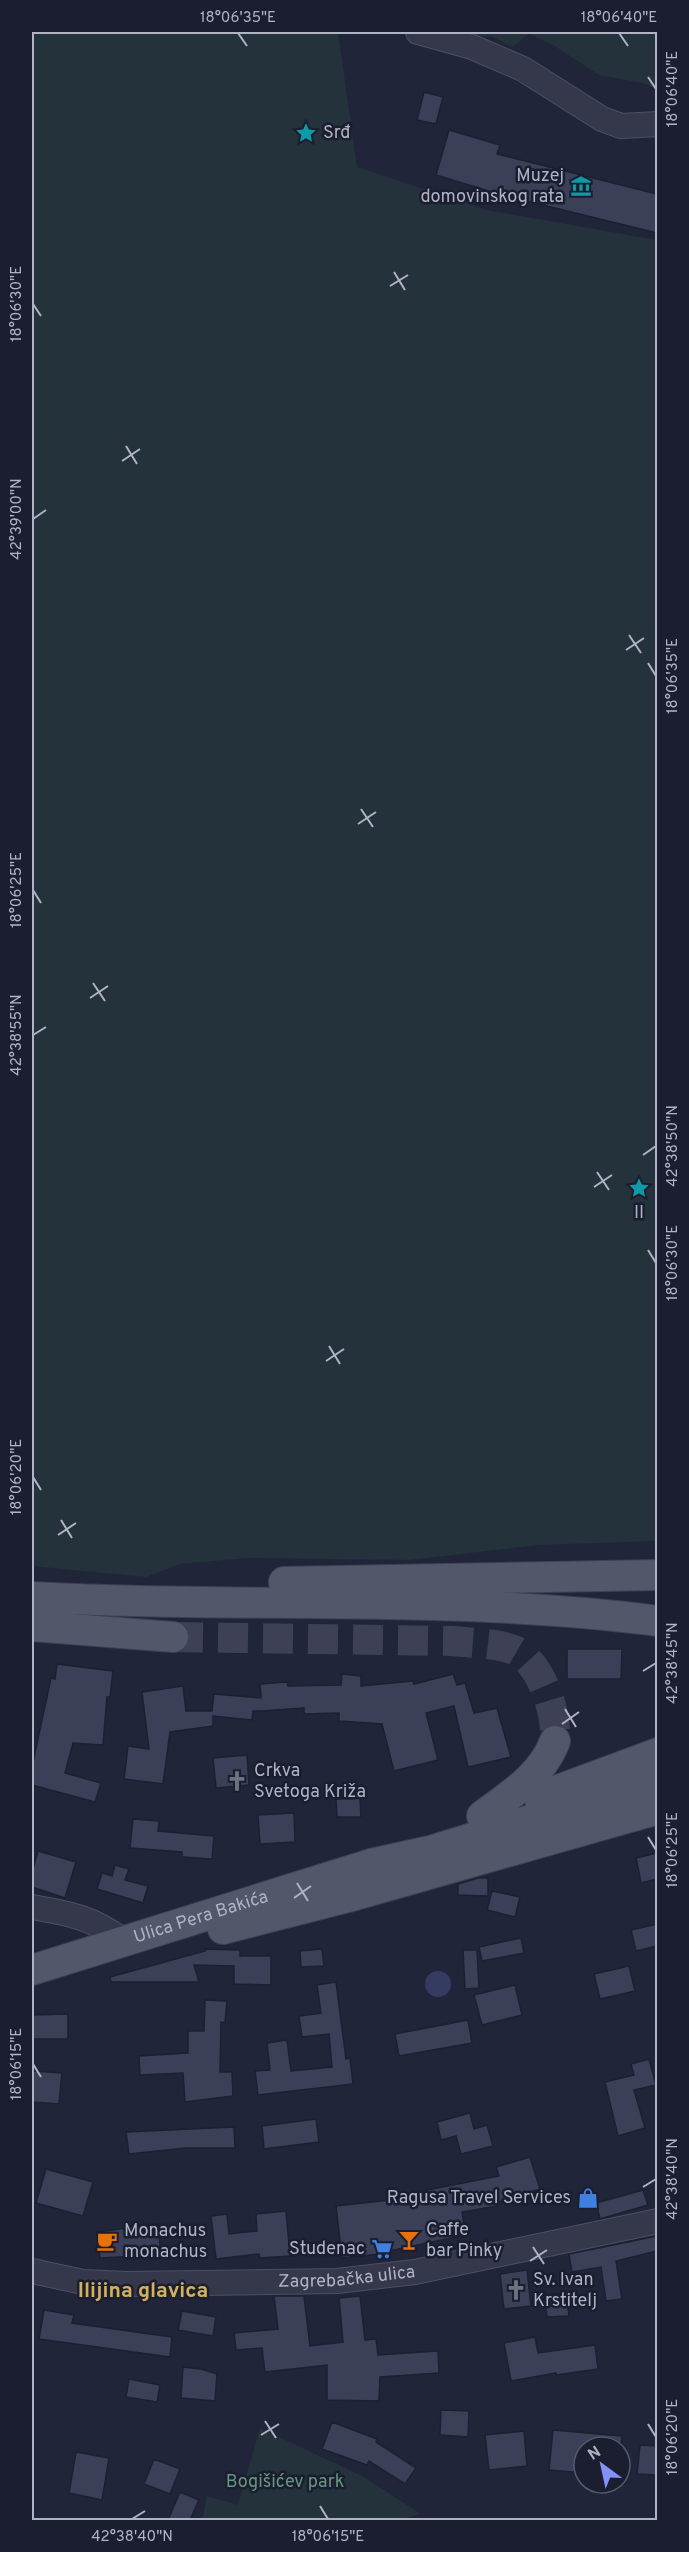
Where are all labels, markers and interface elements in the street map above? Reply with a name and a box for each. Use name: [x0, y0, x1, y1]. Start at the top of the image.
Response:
text: 18°06'35"E: [200, 9, 276, 28]
text: 18°06'40"E: [581, 9, 657, 28]
text: 18°06'40"E: [664, 51, 683, 127]
place icon: Srđ: [294, 121, 318, 145]
place label: Srđ: [323, 122, 350, 145]
place label: Muzej domovinskog rata: [420, 165, 564, 209]
museum icon: Muzej domovinskog rata: [569, 174, 593, 198]
text: 18°06'30"E: [8, 266, 27, 342]
text: 42°39'00"N: [8, 478, 27, 560]
text: 18°06'35"E: [664, 638, 683, 714]
text: 18°06'25"E: [8, 852, 27, 928]
text: 42°38'55"N: [8, 994, 27, 1076]
text: 42°38'50"N: [664, 1105, 683, 1187]
place icon: II: [627, 1176, 651, 1200]
place label: II: [634, 1202, 644, 1225]
text: 18°06'30"E: [664, 1225, 683, 1301]
text: 18°06'20"E: [8, 1439, 27, 1515]
text: 42°38'45"N: [664, 1622, 683, 1704]
place label: Crkva Svetoga Križa: [254, 1760, 366, 1804]
church icon: Crkva Svetoga Križa: [225, 1769, 249, 1793]
text: 18°06'25"E: [664, 1812, 683, 1888]
street label: Ulica Pera Bakića: [131, 1885, 271, 1949]
text: 18°06'15"E: [8, 2028, 27, 2100]
text: 42°38'40"N: [664, 2138, 683, 2220]
shop icon: Ragusa Travel Services: [576, 2186, 600, 2210]
place label: Ragusa Travel Services: [387, 2187, 571, 2210]
place label: Caffe bar Pinky: [426, 2219, 502, 2263]
place label: Monachus monachus: [124, 2220, 207, 2264]
bar icon: Caffe bar Pinky: [397, 2228, 421, 2252]
cafe icon: Monachus monachus: [95, 2229, 119, 2253]
supermarket icon: Studenac: [370, 2237, 394, 2261]
place label: Studenac: [289, 2238, 365, 2261]
street label: Zagrebačka ulica: [278, 2261, 416, 2293]
place label: Sv. Ivan Krstitelj: [533, 2269, 597, 2313]
district label: Ilijina glavica: [78, 2278, 208, 2305]
church icon: Sv. Ivan Krstitelj: [504, 2278, 528, 2302]
text: 18°06'20"E: [664, 2399, 683, 2475]
north arrow: [572, 2435, 632, 2495]
text: N: [585, 2443, 605, 2466]
park label: Bogišićev park: [226, 2471, 344, 2494]
text: 42°38'40"N: [91, 2528, 173, 2547]
text: 18°06'15"E: [292, 2528, 364, 2547]

